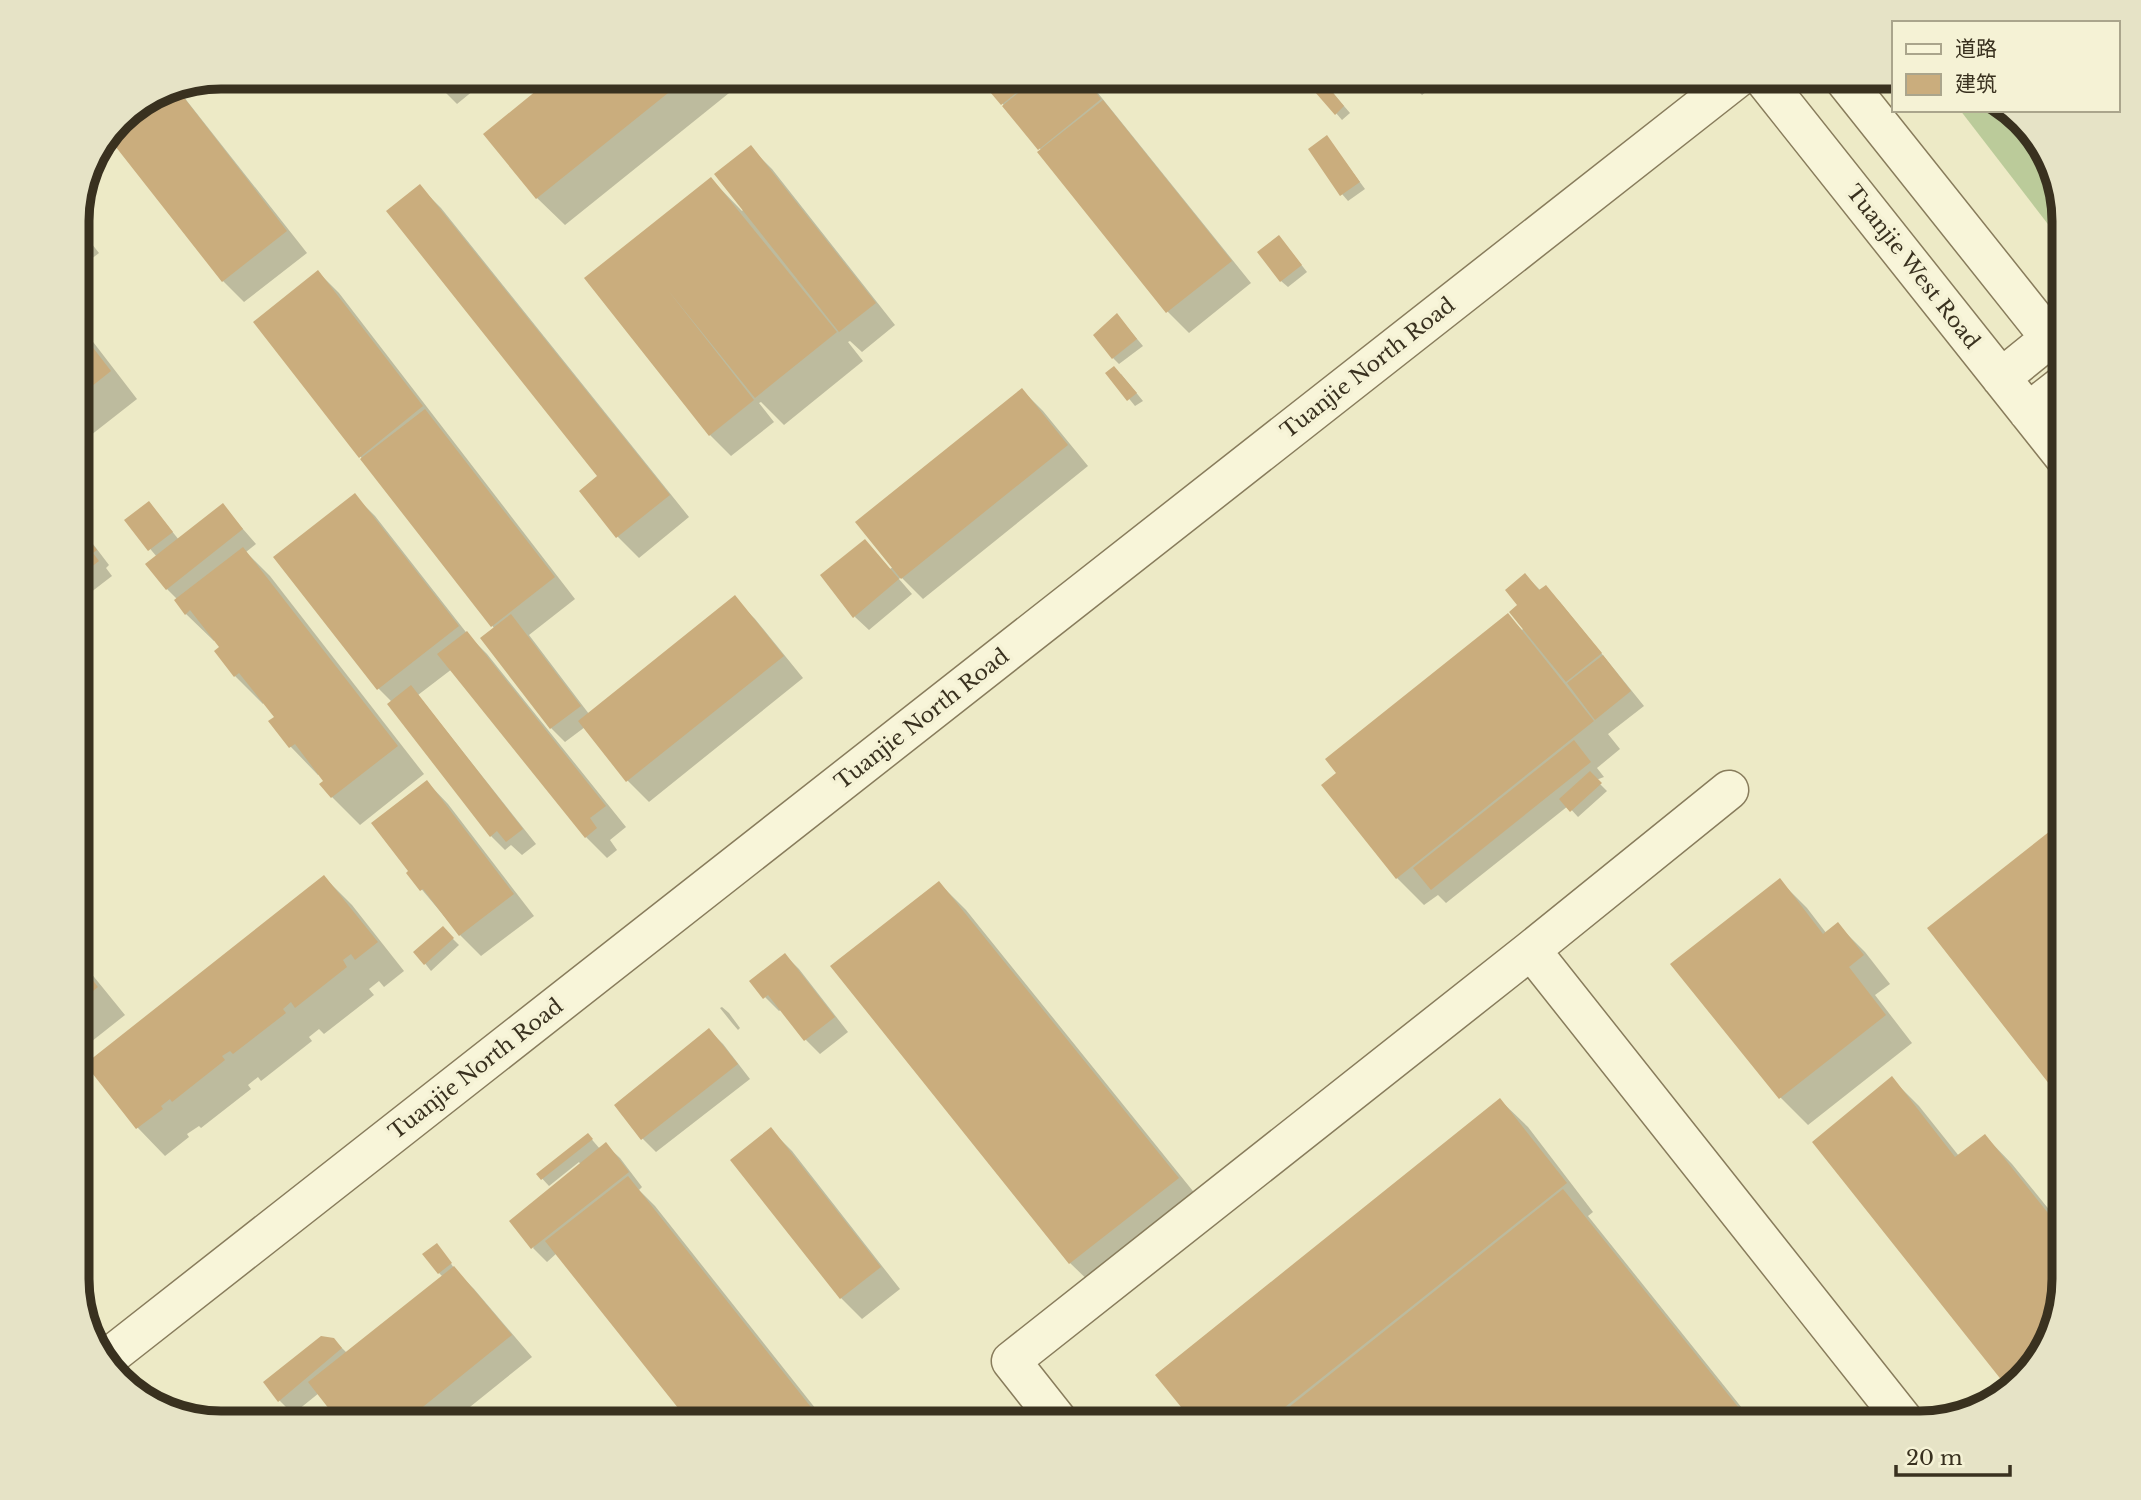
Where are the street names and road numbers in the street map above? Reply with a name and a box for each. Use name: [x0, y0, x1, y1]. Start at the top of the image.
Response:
street label: Tuanjie West Road: [1841, 180, 1985, 354]
street label: Tuanjie North Road: [1276, 292, 1460, 444]
street label: Tuanjie North Road: [830, 643, 1014, 795]
street label: Tuanjie North Road: [384, 993, 568, 1145]

